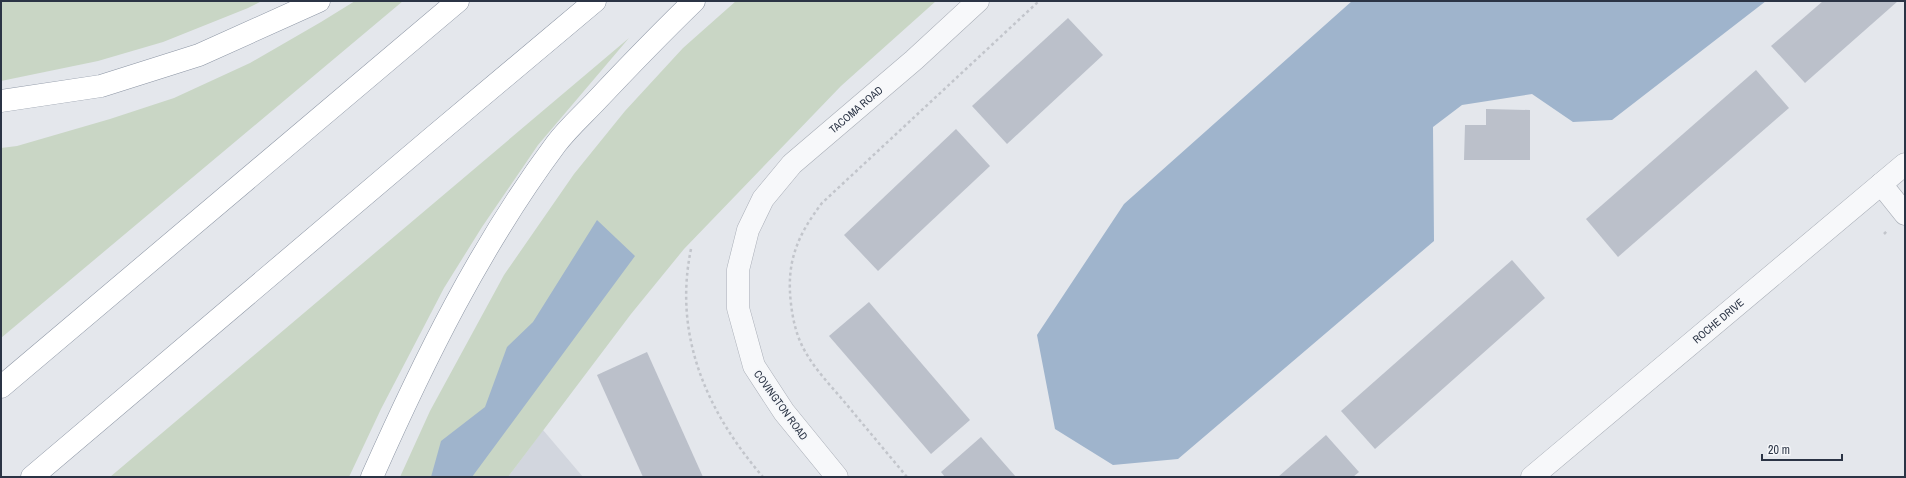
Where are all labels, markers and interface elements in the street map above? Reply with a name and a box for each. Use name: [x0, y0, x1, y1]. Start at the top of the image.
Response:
street label: TACOMA ROAD: [826, 83, 886, 136]
street label: ROCHE DRIVE: [1690, 295, 1747, 346]
street label: COVINGTON ROAD: [751, 367, 811, 443]
scale bar: [1762, 436, 1842, 462]
text: 20 m: [1768, 442, 1790, 458]

